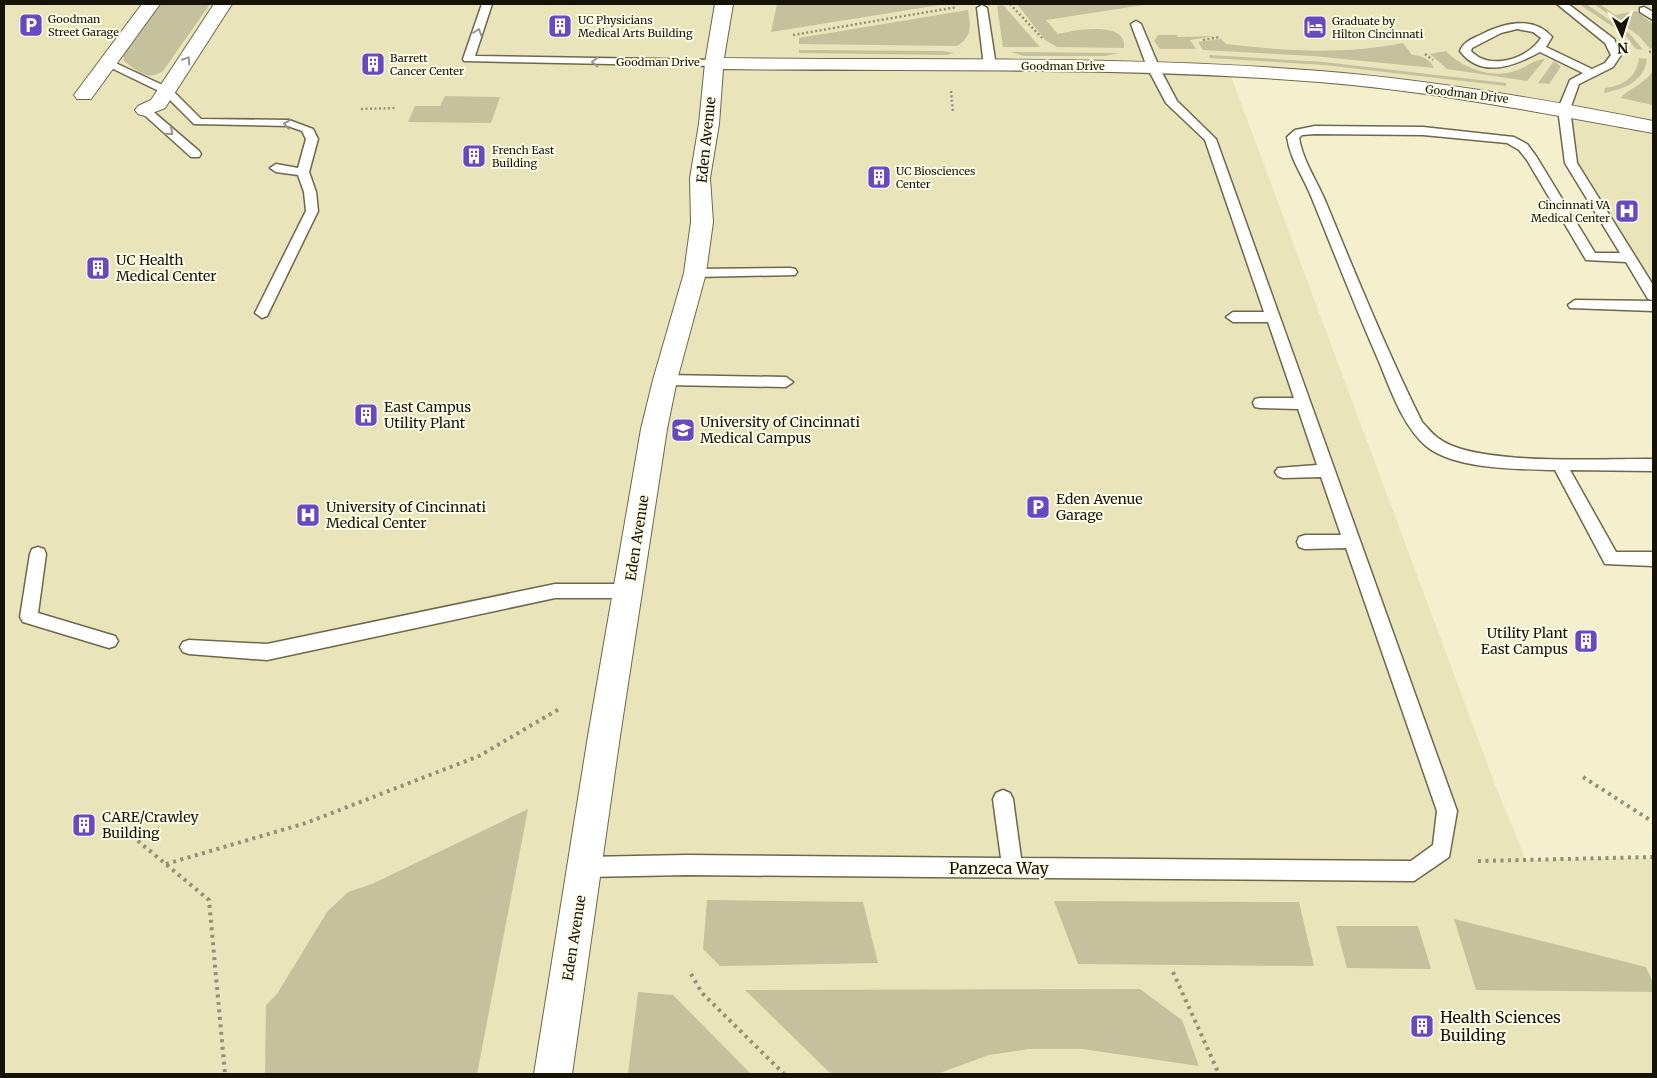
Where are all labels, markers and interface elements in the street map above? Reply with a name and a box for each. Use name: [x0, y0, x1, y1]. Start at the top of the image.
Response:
north arrow: [1597, 10, 1647, 60]
parking icon: Goodman Street Garage: [18, 12, 44, 38]
place label: Goodman Street Garage: [48, 12, 119, 39]
building icon: UC Physicians Medical Arts Building: [547, 13, 573, 39]
place label: UC Physicians Medical Arts Building: [578, 13, 693, 40]
hotel icon: Graduate by Hilton Cincinnati: [1302, 14, 1328, 40]
place label: Graduate by Hilton Cincinnati: [1332, 14, 1424, 41]
one-way arrow: [472, 28, 482, 36]
text: N: [1617, 39, 1629, 57]
building icon: Barrett Cancer Center: [360, 51, 386, 77]
place label: Barrett Cancer Center: [390, 51, 464, 78]
street label: Goodman Drive: [616, 55, 700, 69]
one-way arrow: [591, 56, 599, 67]
one-way arrow: [180, 57, 190, 66]
street label: Goodman Drive: [1021, 59, 1105, 73]
street label: Goodman Drive: [1425, 82, 1510, 106]
street label: Eden Avenue: [693, 96, 719, 184]
one-way arrow: [283, 119, 291, 130]
one-way arrow: [165, 126, 174, 135]
building icon: French East Building: [461, 143, 487, 169]
place label: French East Building: [492, 143, 555, 170]
building icon: UC Biosciences Center: [866, 164, 892, 190]
place label: UC Biosciences Center: [896, 164, 975, 191]
place label: Cincinnati VA Medical Center: [1531, 198, 1610, 225]
hospital icon: Cincinnati VA Medical Center: [1614, 198, 1640, 224]
place label: UC Health Medical Center: [116, 251, 217, 285]
building icon: UC Health Medical Center: [85, 255, 111, 281]
place label: East Campus Utility Plant: [384, 398, 471, 432]
building icon: East Campus Utility Plant: [353, 402, 379, 428]
place label: University of Cincinnati Medical Campus: [700, 413, 861, 447]
school or university icon: University of Cincinnati Medical Campus: [670, 417, 696, 443]
place label: Eden Avenue Garage: [1056, 490, 1143, 524]
street label: Eden Avenue: [621, 494, 653, 582]
parking icon: Eden Avenue Garage: [1025, 494, 1051, 520]
place label: University of Cincinnati Medical Center: [326, 498, 487, 532]
hospital icon: University of Cincinnati Medical Center: [295, 502, 321, 528]
place label: Utility Plant East Campus: [1481, 624, 1569, 658]
building icon: Utility Plant East Campus: [1573, 628, 1599, 654]
place label: CARE/Crawley Building: [102, 808, 199, 842]
building icon: CARE/Crawley Building: [71, 812, 97, 838]
street label: Panzeca Way: [949, 858, 1050, 878]
street label: Eden Avenue: [558, 894, 590, 982]
place label: Health Sciences Building: [1440, 1007, 1561, 1045]
building icon: Health Sciences Building: [1409, 1013, 1435, 1039]

